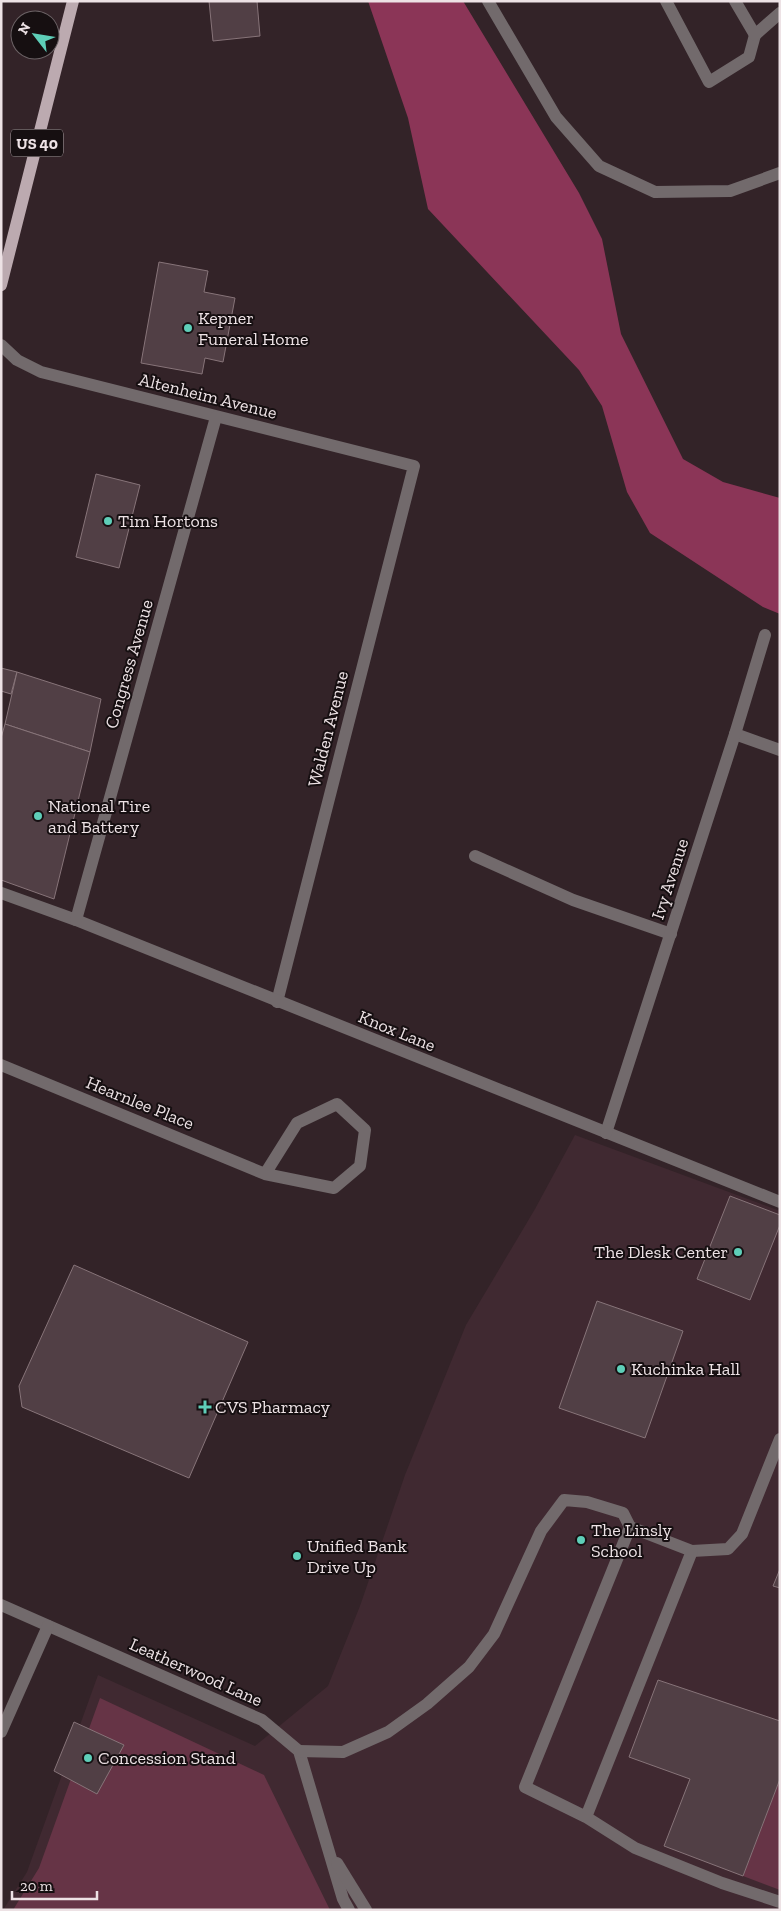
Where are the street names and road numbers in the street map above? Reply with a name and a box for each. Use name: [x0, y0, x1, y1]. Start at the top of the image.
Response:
road number: US 40: [11, 130, 63, 156]
street label: Altenheim Avenue: [137, 368, 279, 424]
street label: Congress Avenue: [100, 597, 158, 731]
street label: Walden Avenue: [303, 669, 353, 789]
street label: Ivy Avenue: [647, 836, 693, 922]
street label: Knox Lane: [355, 1006, 439, 1056]
street label: Hearnlee Place: [83, 1071, 197, 1135]
street label: Leatherwood Lane: [126, 1633, 266, 1711]

